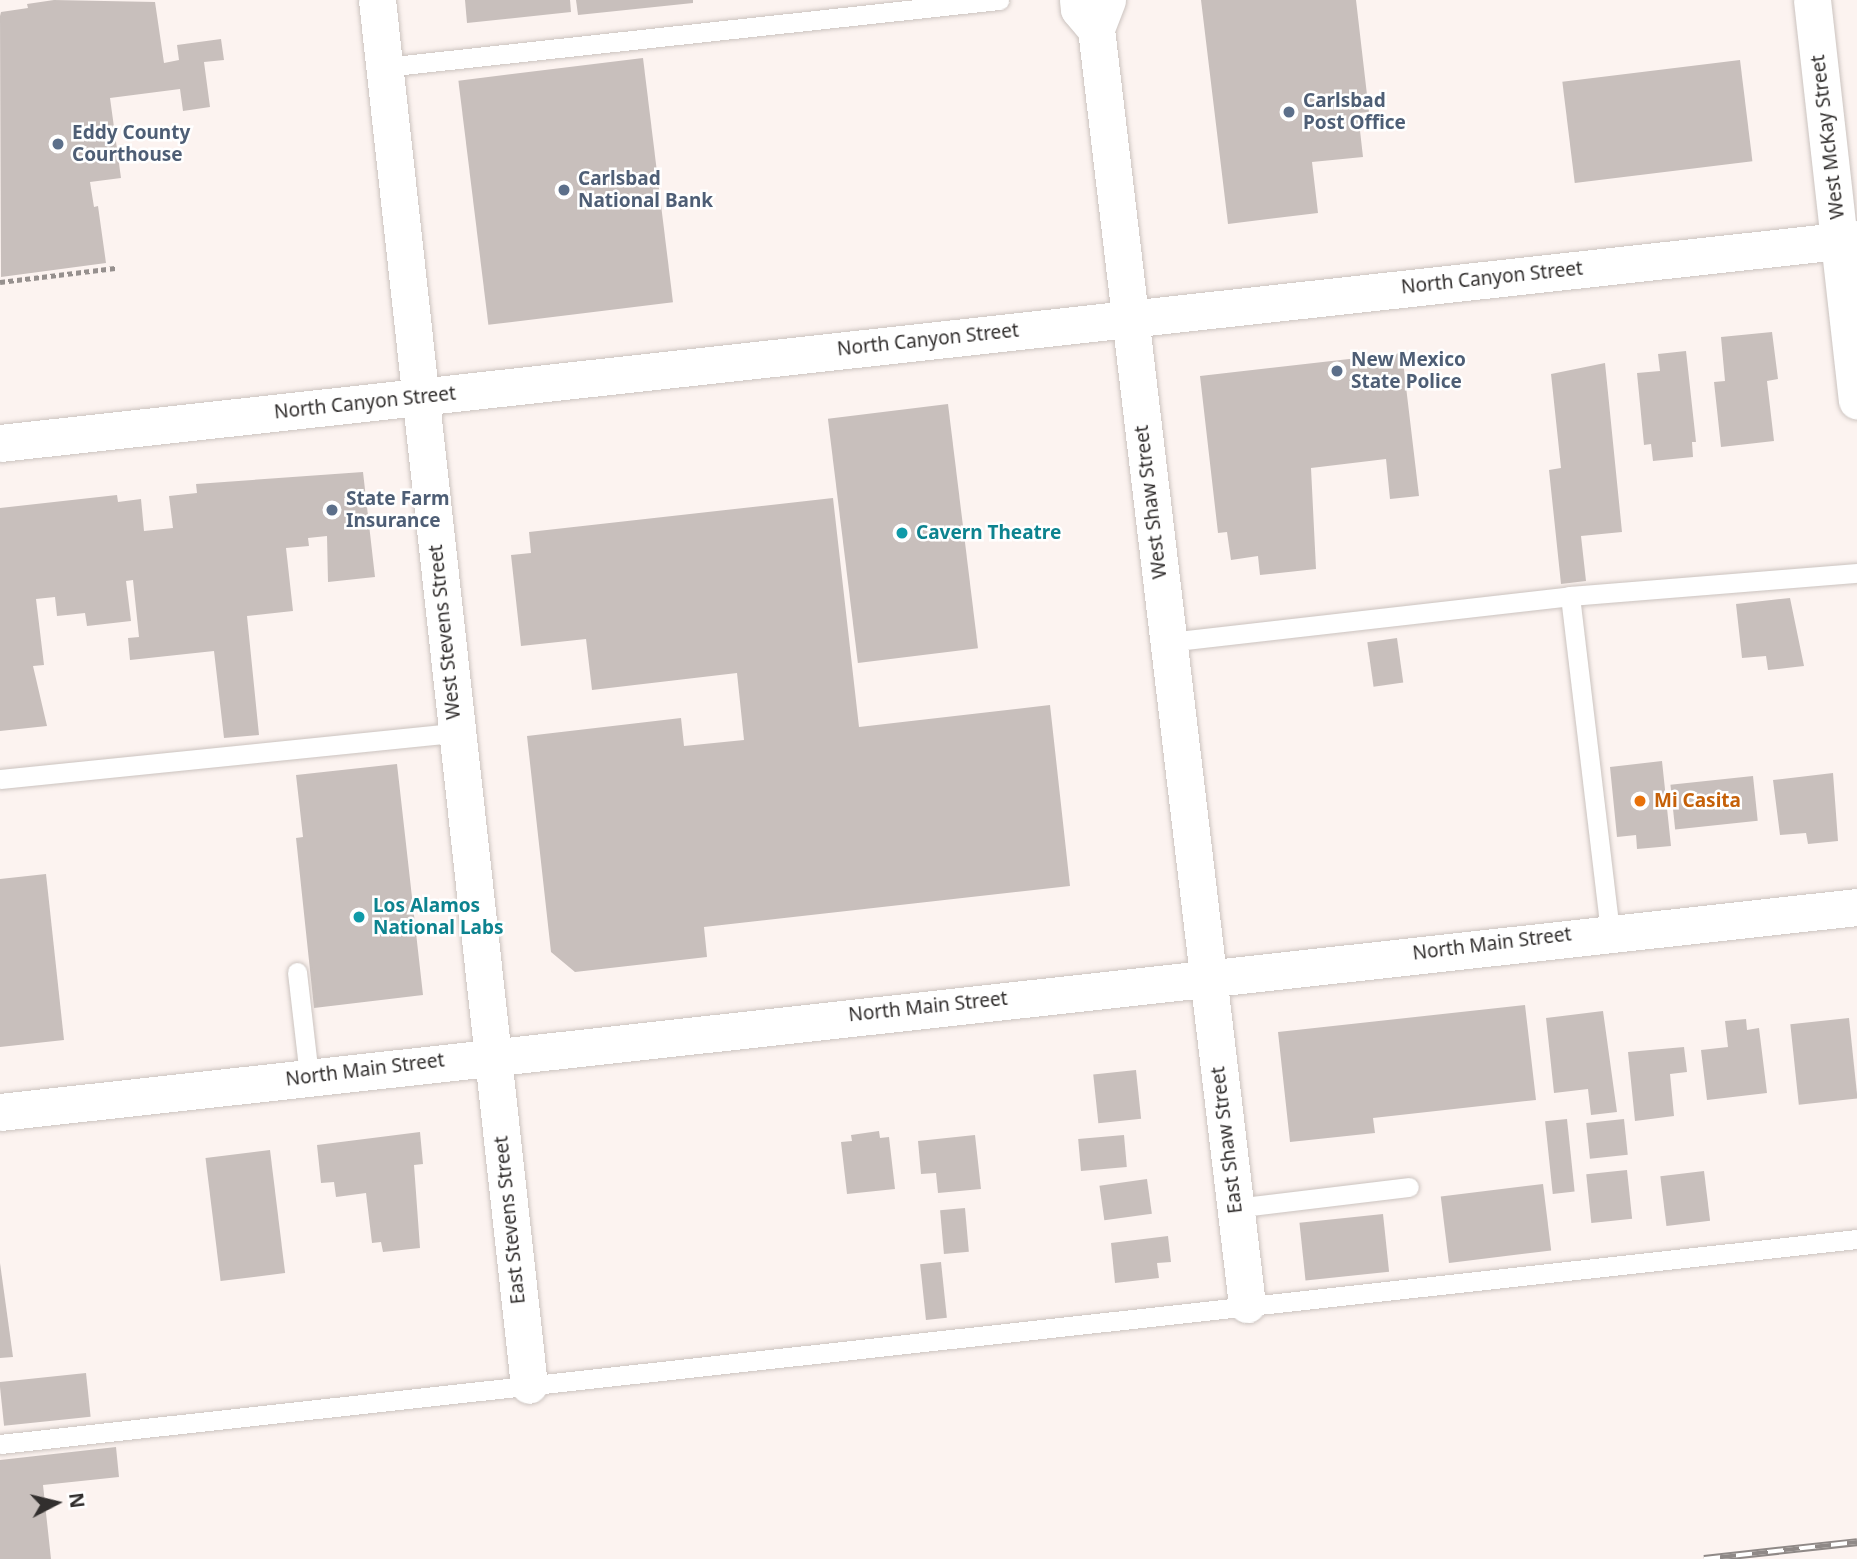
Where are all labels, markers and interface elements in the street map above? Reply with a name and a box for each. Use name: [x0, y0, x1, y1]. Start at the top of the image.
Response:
street label: West McKay Street: [1807, 54, 1849, 220]
place label: Carlsbad Post Office: [1303, 90, 1406, 134]
marker: Carlsbad Post Office: [1281, 104, 1297, 120]
place label: Eddy County Courthouse: [72, 122, 190, 166]
marker: Eddy County Courthouse: [50, 136, 66, 152]
place label: Carlsbad National Bank: [578, 168, 713, 212]
marker: Carlsbad National Bank: [556, 182, 572, 198]
street label: North Canyon Street: [1400, 257, 1584, 299]
street label: North Canyon Street: [836, 319, 1020, 361]
place label: New Mexico State Police: [1351, 349, 1466, 393]
marker: New Mexico State Police: [1329, 363, 1345, 379]
street label: North Canyon Street: [273, 382, 457, 424]
street label: West Shaw Street: [1130, 424, 1172, 580]
place label: State Farm Insurance: [346, 488, 449, 532]
marker: State Farm Insurance: [324, 502, 340, 518]
place label: Cavern Theatre: [916, 522, 1061, 544]
marker: Cavern Theatre: [894, 525, 910, 541]
street label: West Stevens Street: [424, 543, 466, 721]
place label: Mi Casita: [1654, 790, 1741, 812]
marker: Mi Casita: [1632, 793, 1648, 809]
place label: Los Alamos National Labs: [373, 895, 504, 939]
marker: Los Alamos National Labs: [351, 909, 367, 925]
street label: North Main Street: [1411, 923, 1573, 965]
street label: North Main Street: [847, 987, 1009, 1027]
street label: North Main Street: [284, 1049, 446, 1091]
street label: East Shaw Street: [1207, 1065, 1247, 1215]
street label: East Stevens Street: [490, 1135, 530, 1305]
north arrow: [21, 1468, 91, 1538]
text: N: [63, 1491, 91, 1510]

